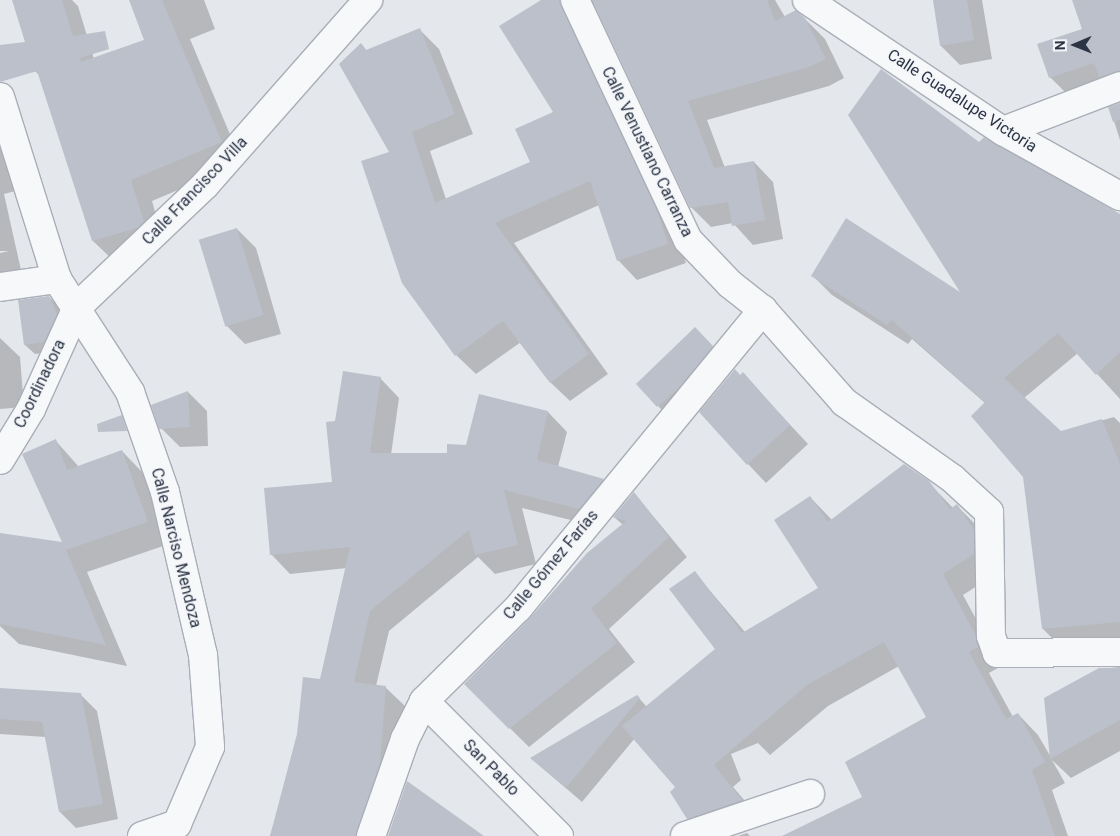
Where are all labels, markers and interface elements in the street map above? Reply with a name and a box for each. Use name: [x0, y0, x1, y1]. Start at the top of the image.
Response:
north arrow: [1050, 20, 1100, 70]
text: N: [1052, 40, 1068, 50]
street label: Calle Guadalupe Victoria: [884, 45, 1040, 157]
street label: Calle Venustiano Carranza: [597, 64, 697, 240]
street label: Calle Francisco Villa: [138, 133, 252, 249]
street label: Coordinadora: [10, 336, 70, 432]
street label: Calle Narciso Mendoza: [147, 466, 205, 630]
street label: Calle Gómez Farías: [499, 506, 603, 624]
street label: San Pablo: [459, 736, 523, 800]

